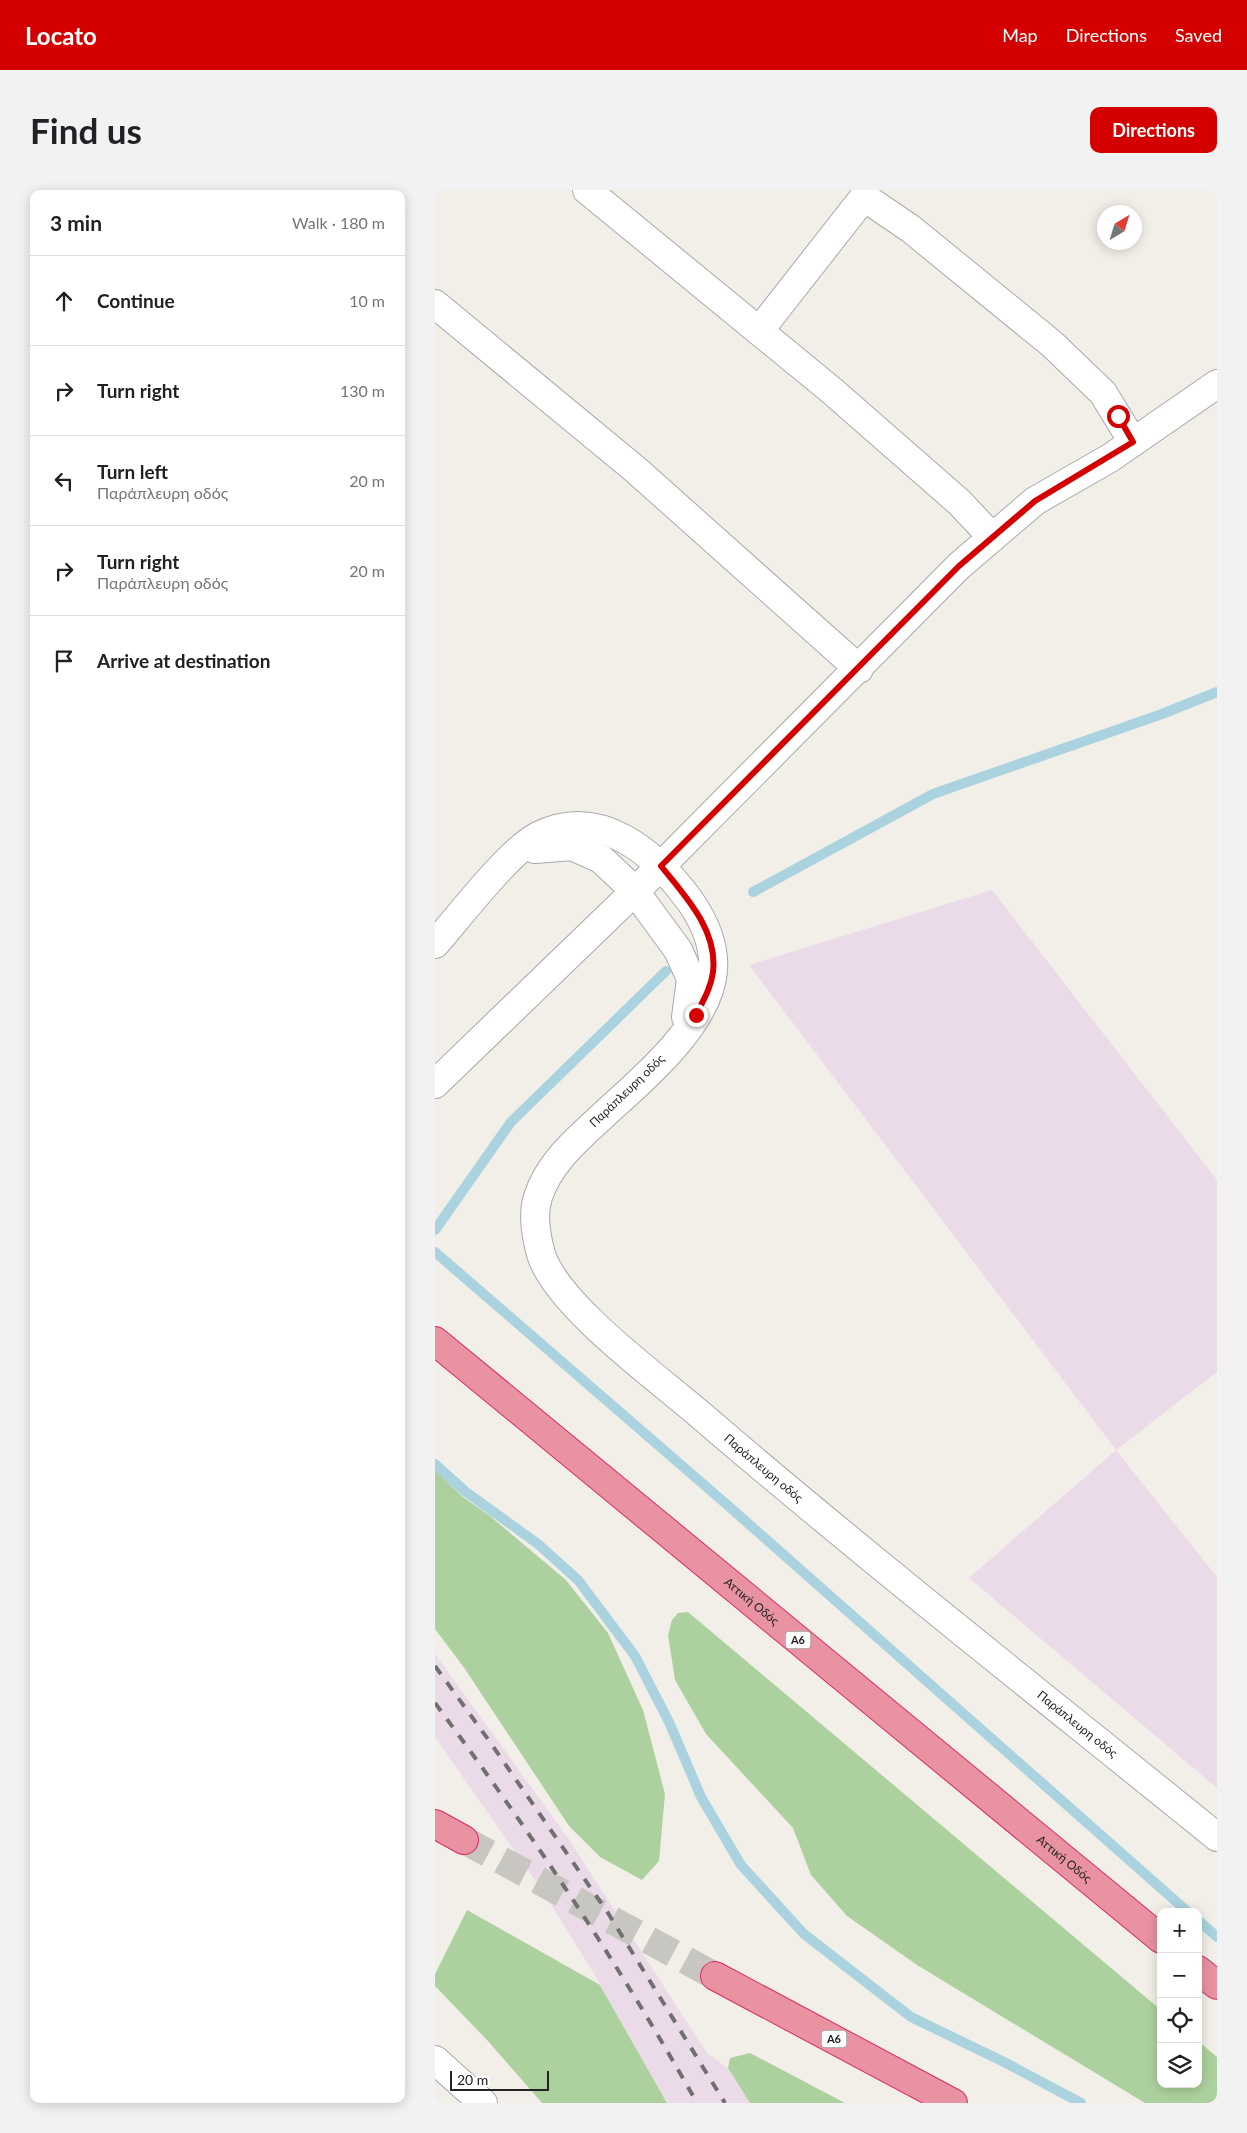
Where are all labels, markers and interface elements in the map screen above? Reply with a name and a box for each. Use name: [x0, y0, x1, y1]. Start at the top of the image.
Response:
text: Locato: [25, 21, 97, 50]
text: Map: [1002, 24, 1038, 46]
text: Directions: [1066, 24, 1147, 46]
text: Saved: [1175, 24, 1222, 46]
button: Directions: [1090, 107, 1217, 153]
text: Find us: [30, 109, 142, 151]
north arrow: [1097, 205, 1142, 250]
text: 3 min: [50, 210, 102, 235]
text: Walk · 180 m: [292, 213, 385, 232]
icon: ahead: [50, 287, 78, 315]
text: Continue: [97, 289, 175, 312]
text: 10 m: [349, 291, 385, 310]
icon: right: [50, 377, 78, 405]
text: Turn right: [97, 379, 179, 402]
text: 130 m: [340, 381, 385, 400]
route start: [1107, 405, 1130, 428]
text: Turn left: [97, 460, 168, 483]
icon: left: [50, 467, 78, 495]
text: 20 m: [349, 471, 385, 490]
text: Παράπλευρη οδός: [97, 483, 228, 502]
text: Turn right: [97, 550, 179, 573]
icon: right: [50, 557, 78, 585]
text: 20 m: [349, 561, 385, 580]
text: Παράπλευρη οδός: [97, 573, 228, 592]
icon: arrive: [50, 647, 78, 675]
text: Arrive at destination: [97, 649, 270, 672]
route end: [685, 1004, 708, 1027]
street label: Παράπλευρη οδός: [586, 1051, 668, 1130]
street label: Παράπλευρη οδός: [721, 1430, 807, 1506]
street label: Αττική Οδός: [721, 1574, 783, 1629]
road number: Α6: [785, 1632, 811, 1648]
street label: Παράπλευρη οδός: [1034, 1687, 1121, 1761]
street label: Αττική Οδός: [1034, 1832, 1095, 1886]
map controls: [1157, 1908, 1202, 2088]
button: +: [1157, 1908, 1202, 1953]
button: −: [1157, 1953, 1202, 1998]
button: locate: [1157, 1998, 1202, 2043]
road number: Α6: [821, 2030, 847, 2048]
button: layers: [1157, 2043, 1202, 2088]
scale bar: [450, 2068, 549, 2091]
text: 20 m: [457, 2071, 488, 2088]

